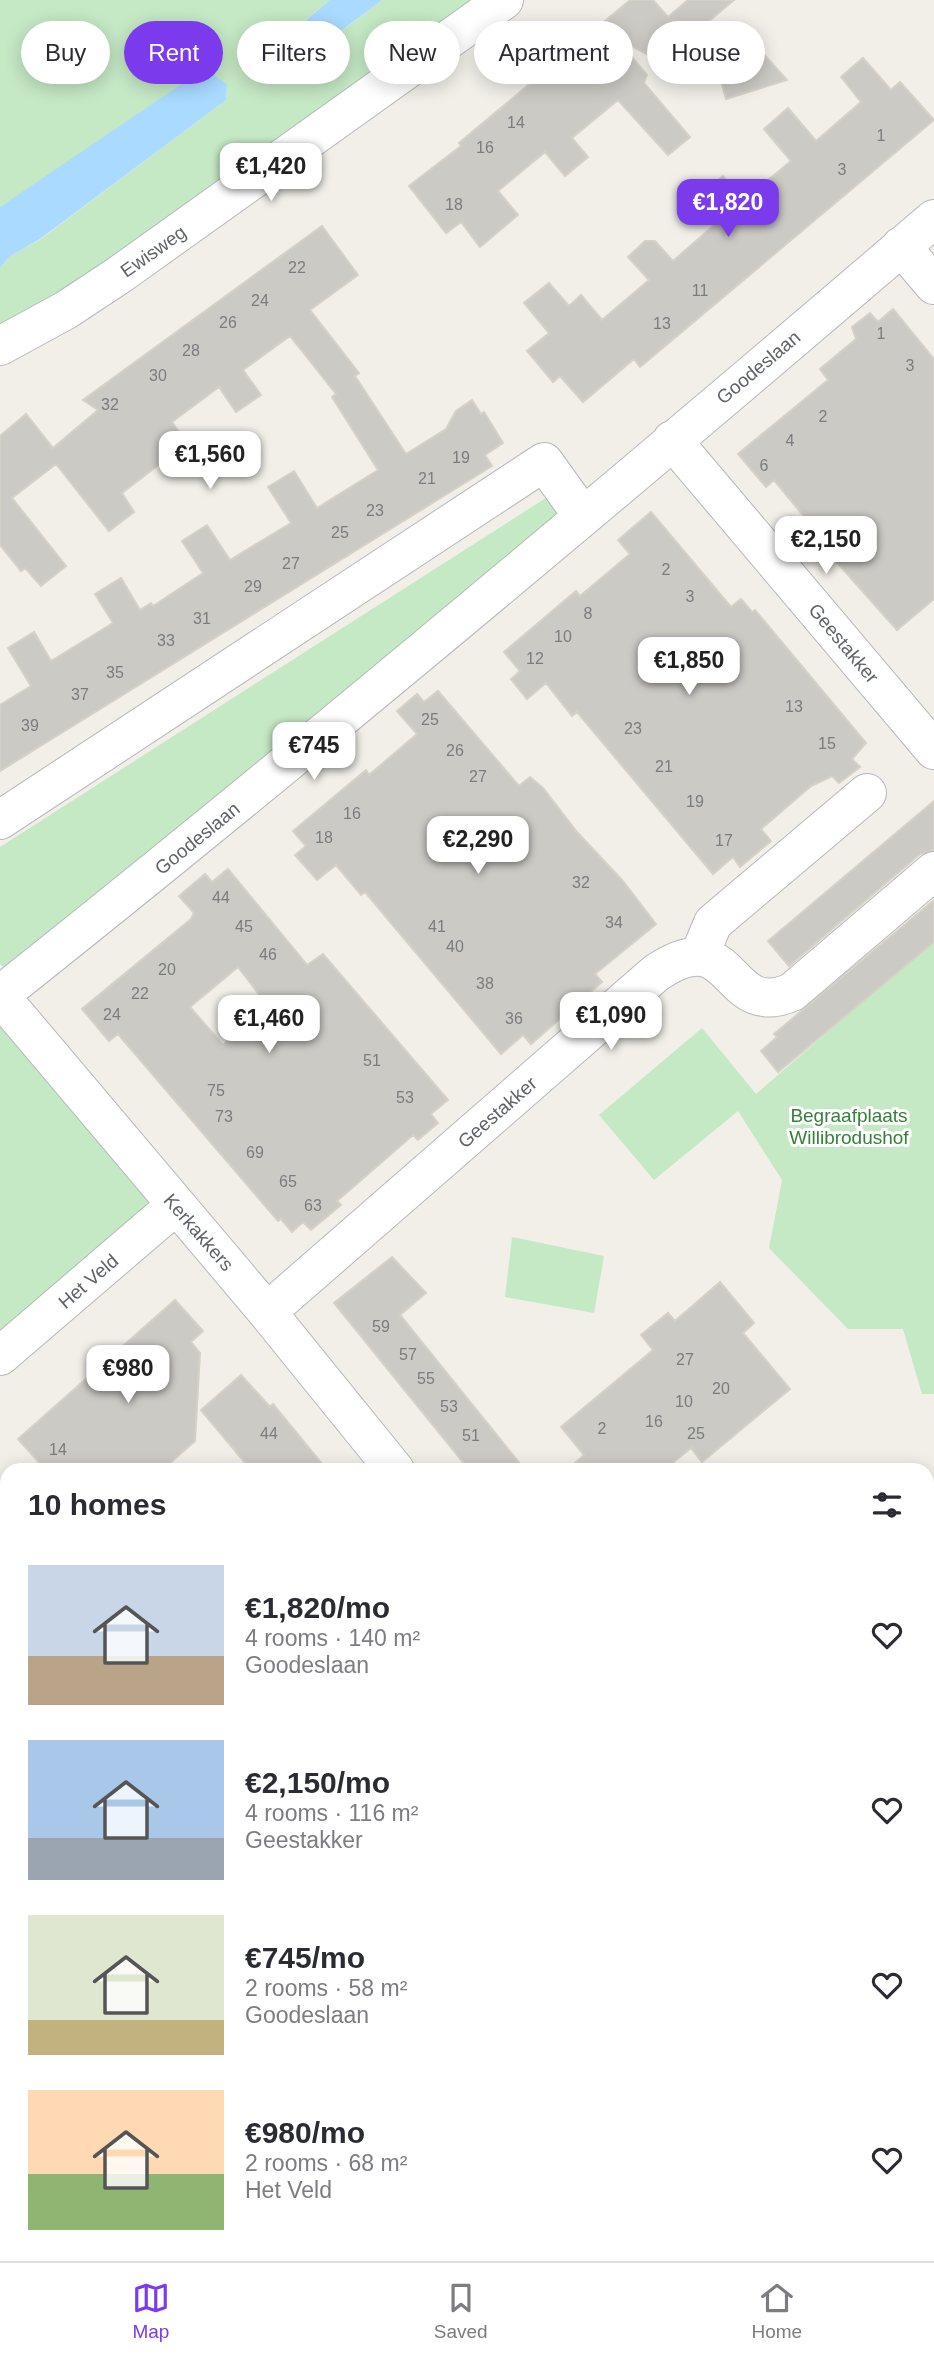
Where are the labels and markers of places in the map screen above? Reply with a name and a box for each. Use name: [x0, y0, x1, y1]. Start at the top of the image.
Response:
pin: €1,420: [214, 144, 328, 203]
pin: €1,820: [671, 180, 785, 239]
pin: €1,560: [153, 432, 267, 491]
pin: €2,150: [769, 516, 883, 576]
pin: €1,850: [632, 638, 746, 697]
pin: €745: [273, 722, 355, 782]
pin: €2,290: [421, 816, 535, 876]
pin: €1,090: [554, 992, 668, 1052]
pin: €1,460: [212, 996, 326, 1055]
pin: €980: [87, 1346, 169, 1405]

